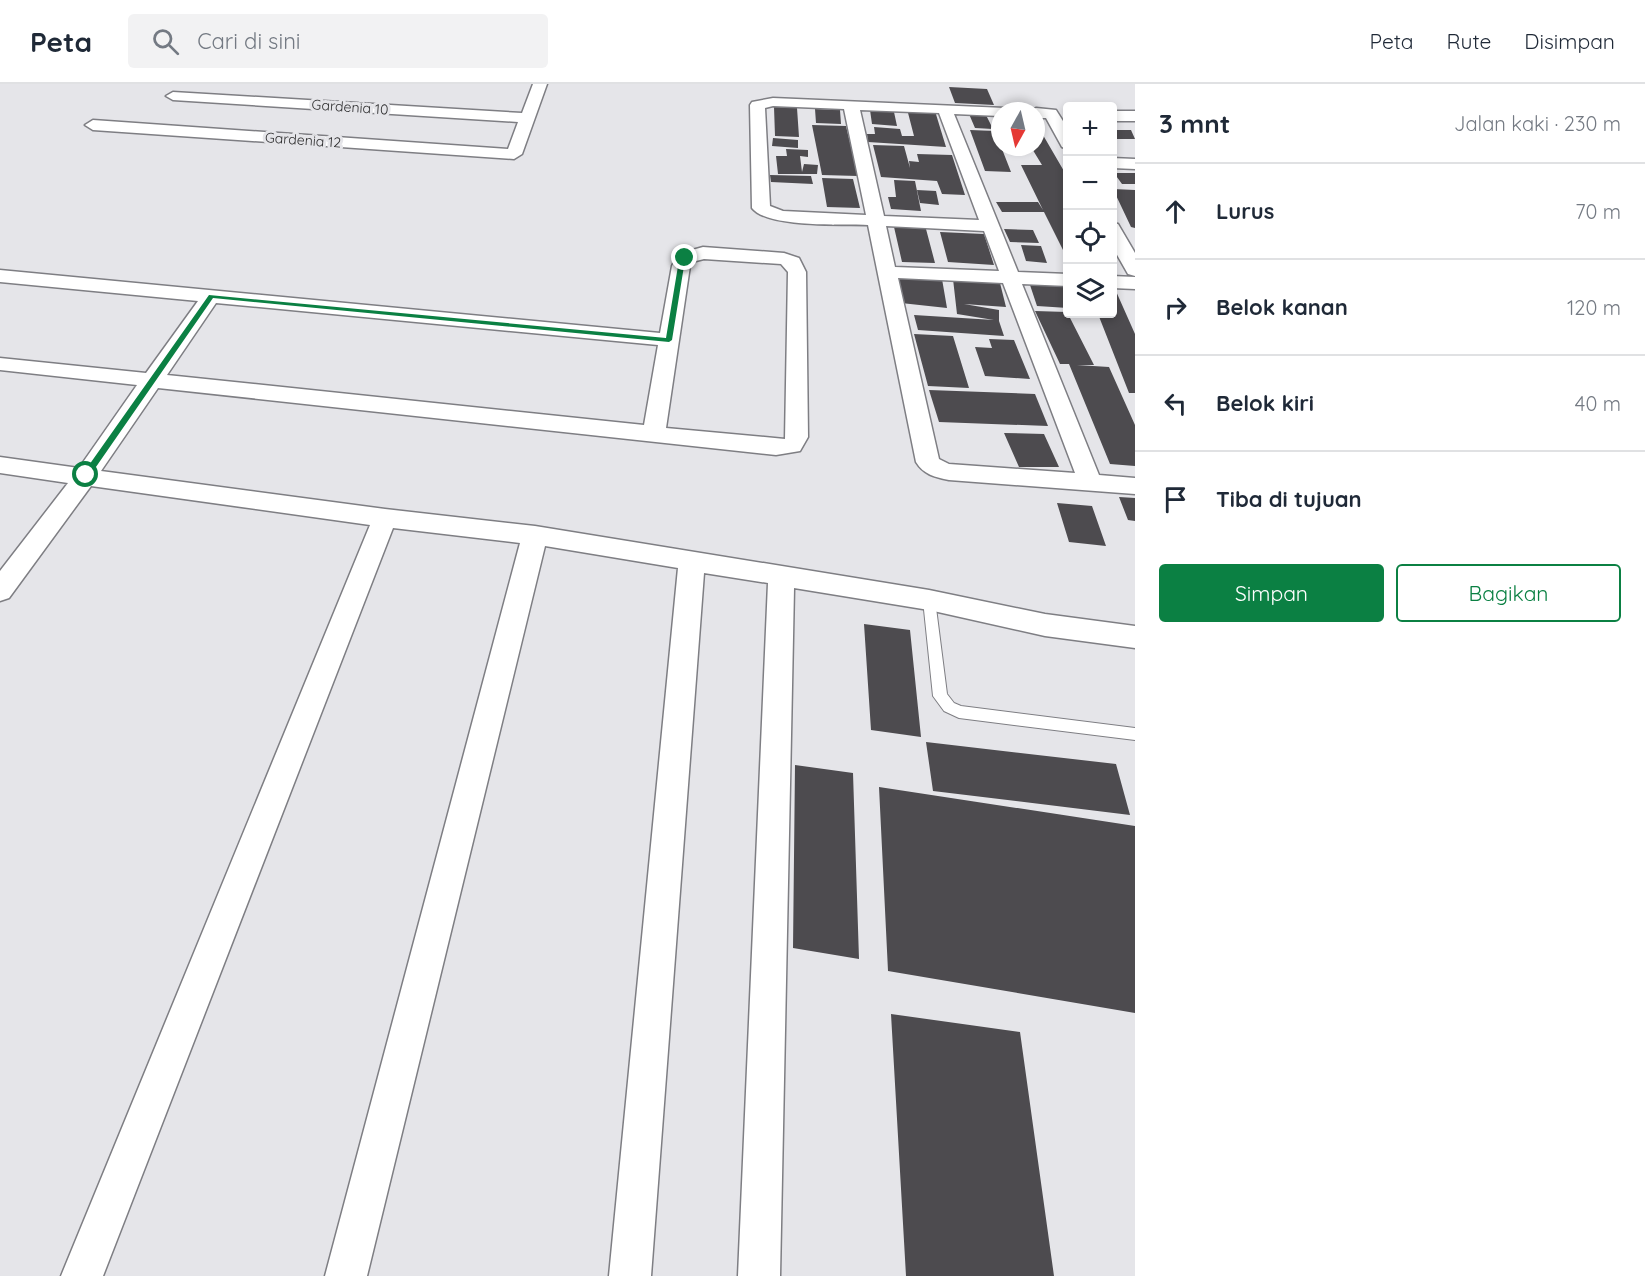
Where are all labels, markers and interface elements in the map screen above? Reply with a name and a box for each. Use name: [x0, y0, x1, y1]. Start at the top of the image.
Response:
search box: [128, 14, 548, 68]
text: Peta: [30, 24, 92, 59]
icon: search: [149, 25, 182, 58]
text: Cari di sini: [197, 27, 301, 55]
text: Peta: [1370, 28, 1414, 54]
text: Rute: [1447, 28, 1491, 54]
text: Disimpan: [1524, 28, 1615, 54]
street label: Gardenia 10: [311, 95, 389, 119]
north arrow: [991, 102, 1045, 156]
map controls: [1063, 102, 1117, 318]
button: +: [1063, 102, 1117, 156]
text: 3 mnt: [1159, 107, 1230, 140]
text: Jalan kaki · 230 m: [1454, 111, 1621, 136]
street label: Gardenia 12: [264, 128, 342, 152]
button: −: [1063, 156, 1117, 210]
icon: ahead: [1159, 195, 1192, 228]
text: Lurus: [1216, 197, 1274, 225]
text: 70 m: [1575, 199, 1621, 224]
button: locate: [1063, 210, 1117, 264]
route end: [671, 244, 697, 270]
button: layers: [1063, 264, 1117, 318]
icon: right: [1159, 291, 1192, 324]
text: Belok kanan: [1216, 293, 1348, 321]
text: 120 m: [1567, 295, 1621, 320]
icon: left: [1159, 387, 1192, 420]
text: Belok kiri: [1216, 389, 1314, 417]
text: 40 m: [1575, 391, 1621, 416]
route start: [72, 461, 98, 487]
icon: arrive: [1159, 483, 1192, 516]
text: Tiba di tujuan: [1216, 485, 1362, 513]
button: Simpan: [1159, 564, 1384, 622]
button: Bagikan: [1396, 564, 1621, 622]

